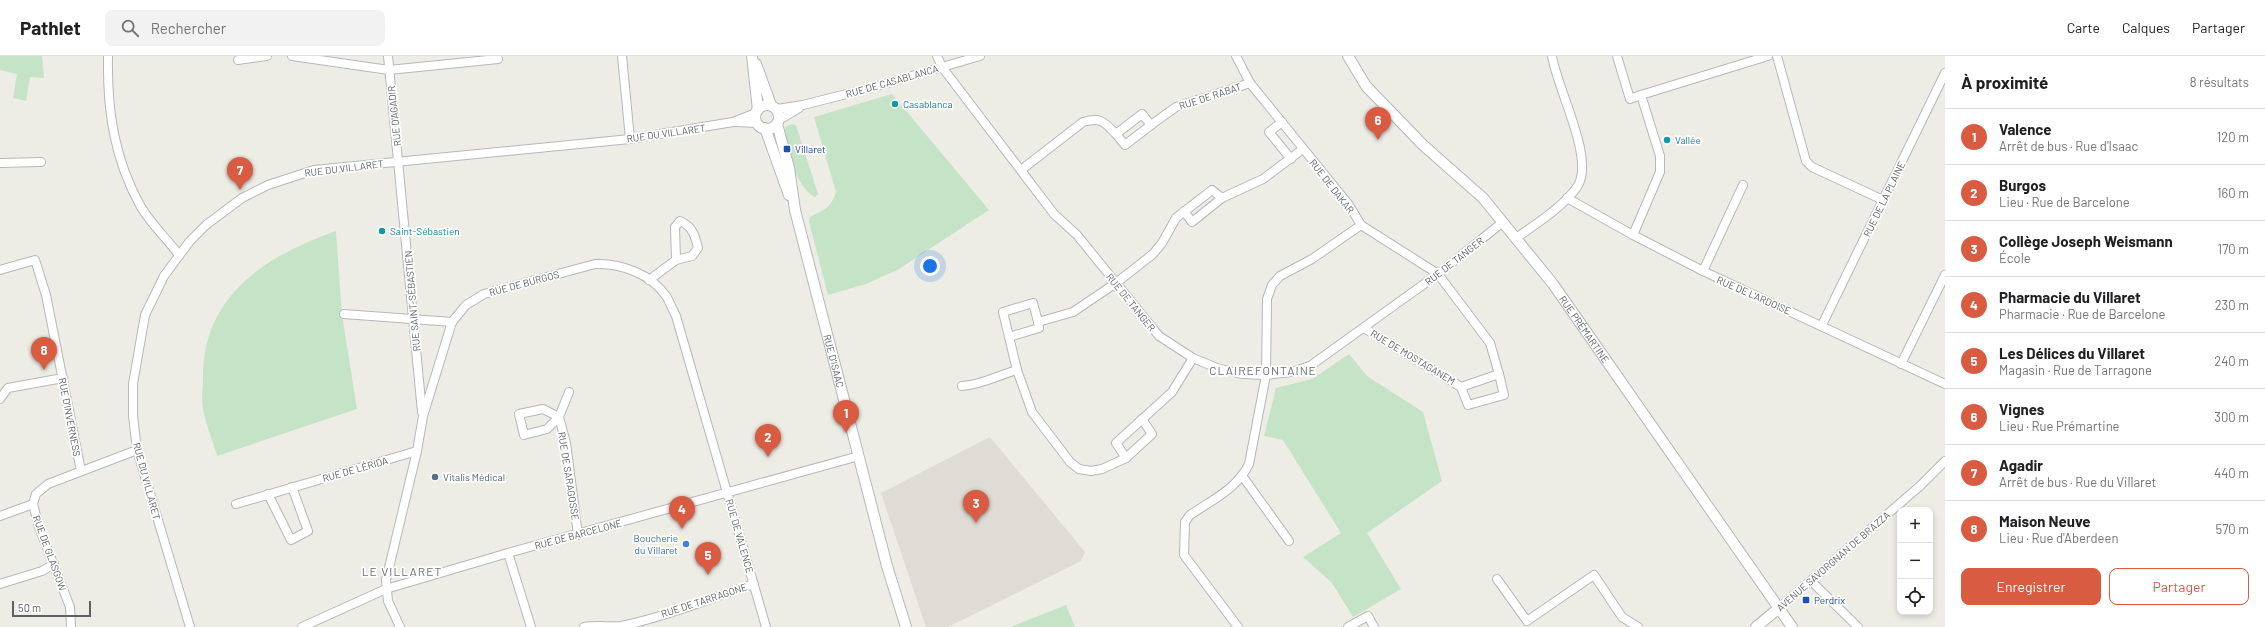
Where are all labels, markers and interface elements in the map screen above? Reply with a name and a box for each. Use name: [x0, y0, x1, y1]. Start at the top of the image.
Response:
search box: [105, 10, 385, 46]
text: Pathlet: [20, 16, 81, 39]
icon: search: [119, 17, 141, 39]
text: Rechercher: [151, 19, 226, 37]
text: Carte: [2067, 19, 2100, 36]
text: Calques: [2122, 19, 2170, 36]
text: Partager: [2192, 19, 2245, 36]
street label: RUE DE CASABLANCA: [844, 62, 940, 100]
text: À proximité: [1961, 72, 2048, 92]
text: 8 résultats: [2190, 74, 2249, 90]
street label: RUE DE RABAT: [1177, 80, 1243, 112]
street label: RUE D'AGADIR: [385, 85, 403, 147]
place label: Casablanca: [903, 98, 953, 110]
marker: Casablanca: [890, 99, 900, 109]
pin: 6: [1365, 107, 1391, 140]
text: Valence: [1999, 120, 2052, 138]
street label: RUE DU VILLARET: [626, 121, 707, 144]
text: 1: [1972, 129, 1976, 145]
text: 120 m: [2217, 129, 2249, 145]
place label: Vallée: [1675, 134, 1701, 146]
marker: Vallée: [1662, 135, 1672, 145]
text: Arrêt de bus · Rue d'Isaac: [1999, 138, 2138, 154]
place label: Villaret: [795, 143, 826, 155]
marker: Villaret: [782, 144, 792, 154]
pin: 7: [227, 157, 253, 190]
street label: RUE DU VILLARET: [304, 157, 384, 179]
street label: RUE DE DAKAR: [1307, 157, 1357, 215]
street label: RUE DE LA PLAINE: [1861, 159, 1907, 239]
text: Burgos: [1999, 176, 2046, 194]
text: 2: [1970, 185, 1978, 201]
text: 160 m: [2217, 185, 2249, 201]
text: Lieu · Rue de Barcelone: [1999, 194, 2130, 210]
place label: Saint-Sébastien: [390, 225, 460, 237]
marker: Saint-Sébastien: [377, 226, 387, 236]
text: Collège Joseph Weismann: [1999, 232, 2173, 250]
street label: RUE DE TANGER: [1422, 234, 1486, 288]
text: 3: [1970, 241, 1978, 257]
text: 170 m: [2218, 241, 2249, 257]
street label: RUE SAINT-SÉBASTIEN: [402, 250, 422, 352]
text: École: [1999, 250, 2031, 266]
your location: [920, 256, 940, 276]
street label: RUE DE BURGOS: [488, 268, 560, 298]
street label: RUE DE TANGER: [1104, 271, 1158, 333]
street label: RUE DE L'ARDOISE: [1715, 273, 1793, 317]
text: Pharmacie du Villaret: [1999, 288, 2141, 306]
street label: RUE PRÉMARTINE: [1557, 293, 1612, 365]
text: 4: [1970, 297, 1978, 313]
text: 230 m: [2215, 297, 2249, 313]
text: Pharmacie · Rue de Barcelone: [1999, 306, 2165, 322]
street label: RUE DE MOSTAGANEM: [1368, 327, 1458, 387]
street label: RUE D'ISAAC: [821, 333, 847, 389]
pin: 8: [31, 337, 57, 370]
text: Les Délices du Villaret: [1999, 344, 2145, 362]
text: 5: [1970, 353, 1978, 369]
text: 240 m: [2214, 353, 2249, 369]
text: Magasin · Rue de Tarragone: [1999, 362, 2152, 378]
district label: CLAIREFONTAINE: [1209, 363, 1317, 377]
street label: RUE D'INVERNESS: [56, 377, 84, 457]
pin: 1: [833, 400, 859, 433]
text: Vignes: [1999, 400, 2044, 418]
text: 6: [1971, 409, 1977, 425]
text: 300 m: [2214, 409, 2249, 425]
text: Lieu · Rue Prémartine: [1999, 418, 2119, 434]
pin: 2: [755, 424, 781, 457]
street label: RUE DE SARAGOSSE: [556, 431, 582, 521]
street label: RUE DU VILLARET: [131, 441, 163, 521]
street label: RUE DE LÉRIDA: [321, 454, 389, 484]
text: Agadir: [1999, 456, 2043, 474]
text: 7: [1971, 465, 1977, 481]
text: 440 m: [2214, 465, 2249, 481]
place label: Vitalis Médical: [443, 471, 505, 483]
marker: Vitalis Médical: [430, 472, 440, 482]
text: Arrêt de bus · Rue du Villaret: [1999, 474, 2156, 490]
pin: 3: [963, 490, 989, 523]
pin: 4: [669, 496, 695, 529]
street label: RUE DE VALENCE: [724, 498, 756, 574]
map controls: [1897, 507, 1933, 615]
button: +: [1897, 507, 1933, 543]
street label: AVENUE SAVORGNAN DE BRAZZA: [1774, 509, 1892, 613]
text: Maison Neuve: [1999, 512, 2090, 530]
street label: RUE DE GLASGOW: [31, 513, 69, 593]
street label: RUE DE BARCELONE: [533, 517, 623, 551]
text: 8: [1970, 521, 1978, 537]
text: 570 m: [2215, 521, 2249, 537]
text: Lieu · Rue d'Aberdeen: [1999, 530, 2118, 546]
place label: Boucherie du Villaret: [634, 532, 678, 556]
marker: Boucherie du Villaret: [681, 539, 691, 549]
pin: 5: [695, 542, 721, 575]
button: −: [1897, 543, 1933, 579]
district label: LE VILLARET: [362, 564, 442, 578]
button: Enregistrer: [1961, 568, 2101, 605]
button: Partager: [2109, 568, 2249, 605]
button: locate: [1897, 579, 1933, 615]
street label: RUE DE TARRAGONE: [660, 580, 748, 620]
place label: Perdrix: [1814, 594, 1845, 606]
marker: Perdrix: [1801, 595, 1811, 605]
scale bar: [12, 599, 91, 618]
text: 50 m: [18, 601, 41, 614]

